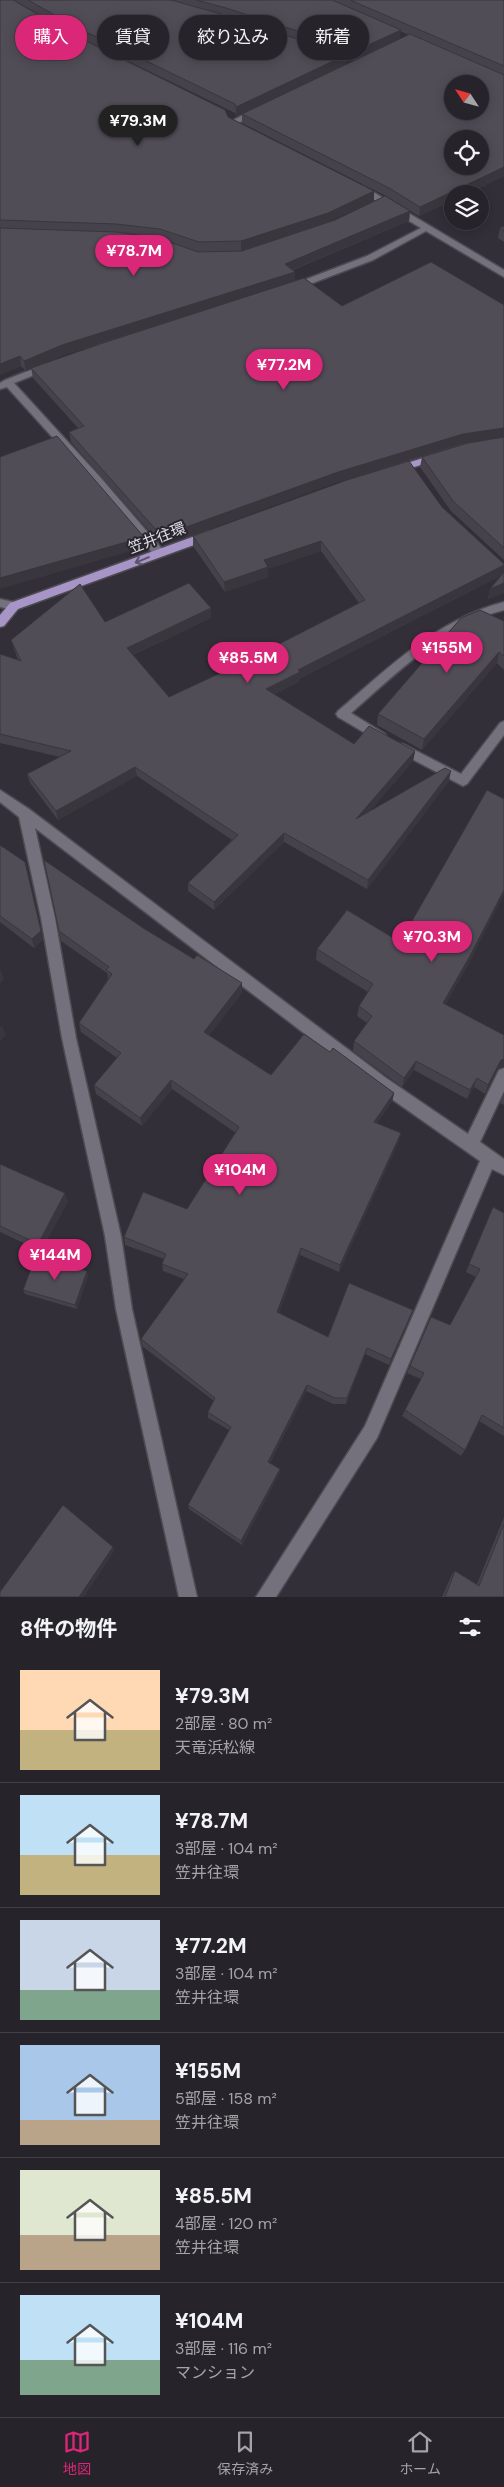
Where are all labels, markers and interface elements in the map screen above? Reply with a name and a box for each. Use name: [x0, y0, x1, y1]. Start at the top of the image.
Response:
chip: 購入: [15, 15, 87, 60]
chip: 賃貸: [97, 15, 169, 60]
chip: 絞り込み: [179, 15, 287, 60]
chip: 新着: [297, 15, 369, 60]
north arrow: [444, 75, 489, 120]
map controls: [444, 75, 489, 230]
pin: ¥79.3M: [97, 104, 179, 147]
text: ¥79.3M: [110, 110, 166, 131]
button: locate: [444, 130, 489, 175]
button: layers: [444, 185, 489, 230]
pin: ¥78.7M: [93, 234, 175, 277]
text: ¥78.7M: [106, 240, 162, 261]
pin: ¥77.2M: [243, 348, 325, 391]
text: ¥77.2M: [257, 354, 311, 375]
street label: 笠井往環: [125, 518, 189, 558]
one-way arrow: [135, 555, 150, 565]
pin: ¥155M: [412, 632, 482, 674]
text: ¥155M: [422, 637, 472, 658]
pin: ¥85.5M: [207, 642, 289, 684]
text: ¥85.5M: [219, 647, 277, 668]
pin: ¥70.3M: [391, 920, 473, 963]
text: ¥70.3M: [403, 926, 461, 947]
pin: ¥104M: [205, 1154, 275, 1196]
text: ¥104M: [214, 1159, 266, 1180]
pin: ¥144M: [20, 1238, 90, 1281]
text: ¥144M: [29, 1244, 81, 1265]
icon: filters: [456, 1613, 484, 1641]
text: 8件の物件: [20, 1615, 117, 1643]
text: ¥79.3M: [175, 1682, 250, 1710]
icon: home: [60, 1690, 120, 1750]
text: 2部屋 · 80 m²: [175, 1713, 272, 1734]
text: 天竜浜松線: [175, 1737, 255, 1758]
text: ¥78.7M: [175, 1807, 248, 1835]
icon: home: [60, 1815, 120, 1875]
text: 3部屋 · 104 m²: [175, 1838, 278, 1859]
text: 笠井往環: [175, 1862, 239, 1883]
text: ¥77.2M: [175, 1932, 247, 1960]
icon: home: [60, 1940, 120, 2000]
text: 3部屋 · 104 m²: [175, 1963, 278, 1984]
text: 笠井往環: [175, 1987, 239, 2008]
text: ¥155M: [175, 2057, 241, 2085]
icon: home: [60, 2065, 120, 2125]
text: 5部屋 · 158 m²: [175, 2088, 277, 2109]
text: 笠井往環: [175, 2112, 239, 2133]
text: ¥85.5M: [175, 2182, 252, 2210]
icon: home: [60, 2190, 120, 2250]
text: 4部屋 · 120 m²: [175, 2213, 277, 2234]
text: 笠井往環: [175, 2237, 239, 2258]
text: ¥104M: [175, 2307, 243, 2335]
icon: home: [60, 2315, 120, 2375]
text: 3部屋 · 116 m²: [175, 2338, 272, 2359]
text: マンション: [175, 2362, 255, 2383]
tab: 地図: [63, 2428, 91, 2478]
tab: 保存済み: [217, 2428, 273, 2478]
tab: ホーム: [399, 2428, 441, 2478]

